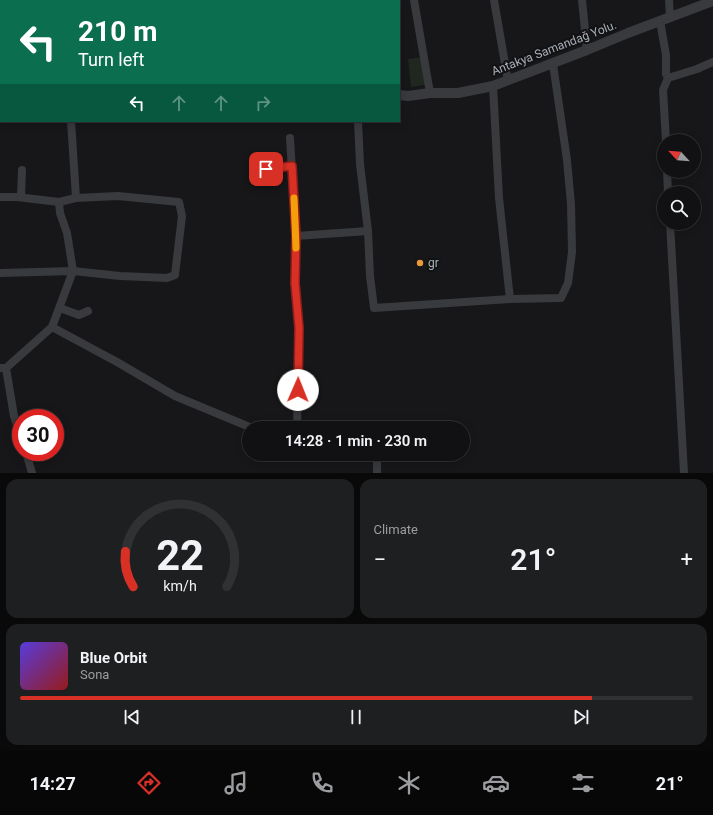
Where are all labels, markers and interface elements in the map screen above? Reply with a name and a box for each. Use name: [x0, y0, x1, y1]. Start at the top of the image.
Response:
text: 210 m: [78, 15, 157, 48]
icon: left: [12, 16, 64, 68]
street label: Antakya Samandağ Yolu.: [490, 18, 618, 78]
text: Turn left: [78, 49, 144, 70]
icon: left: [126, 92, 148, 114]
icon: ahead: [168, 92, 190, 114]
icon: ahead: [210, 92, 232, 114]
icon: right: [252, 92, 274, 114]
north arrow: [657, 134, 701, 178]
map controls: [657, 134, 701, 230]
pin: [249, 152, 283, 186]
icon: arrive: [255, 158, 277, 180]
button: search: [657, 186, 701, 230]
place label: gr: [428, 256, 439, 270]
marker: gr: [415, 258, 425, 268]
position arrow: [277, 369, 319, 411]
speed limit sign: 30: [12, 409, 64, 461]
text: 14:28 · 1 min · 230 m: [285, 432, 427, 450]
text: Climate: [374, 522, 418, 537]
text: 22: [156, 530, 204, 579]
text: 21°: [510, 542, 556, 577]
text: −: [374, 547, 386, 572]
text: +: [681, 547, 693, 572]
text: km/h: [163, 577, 197, 593]
text: Blue Orbit: [80, 649, 147, 667]
text: Sona: [80, 667, 109, 682]
icon: previous: [121, 706, 143, 728]
icon: pause: [345, 706, 367, 728]
icon: next: [570, 706, 592, 728]
icon: directions: [135, 769, 163, 797]
icon: music: [222, 769, 250, 797]
icon: phone: [308, 769, 336, 797]
icon: climate: [395, 769, 423, 797]
icon: car: [482, 769, 510, 797]
icon: filters: [569, 769, 597, 797]
text: 14:27: [29, 773, 76, 794]
text: 21°: [656, 773, 684, 794]

